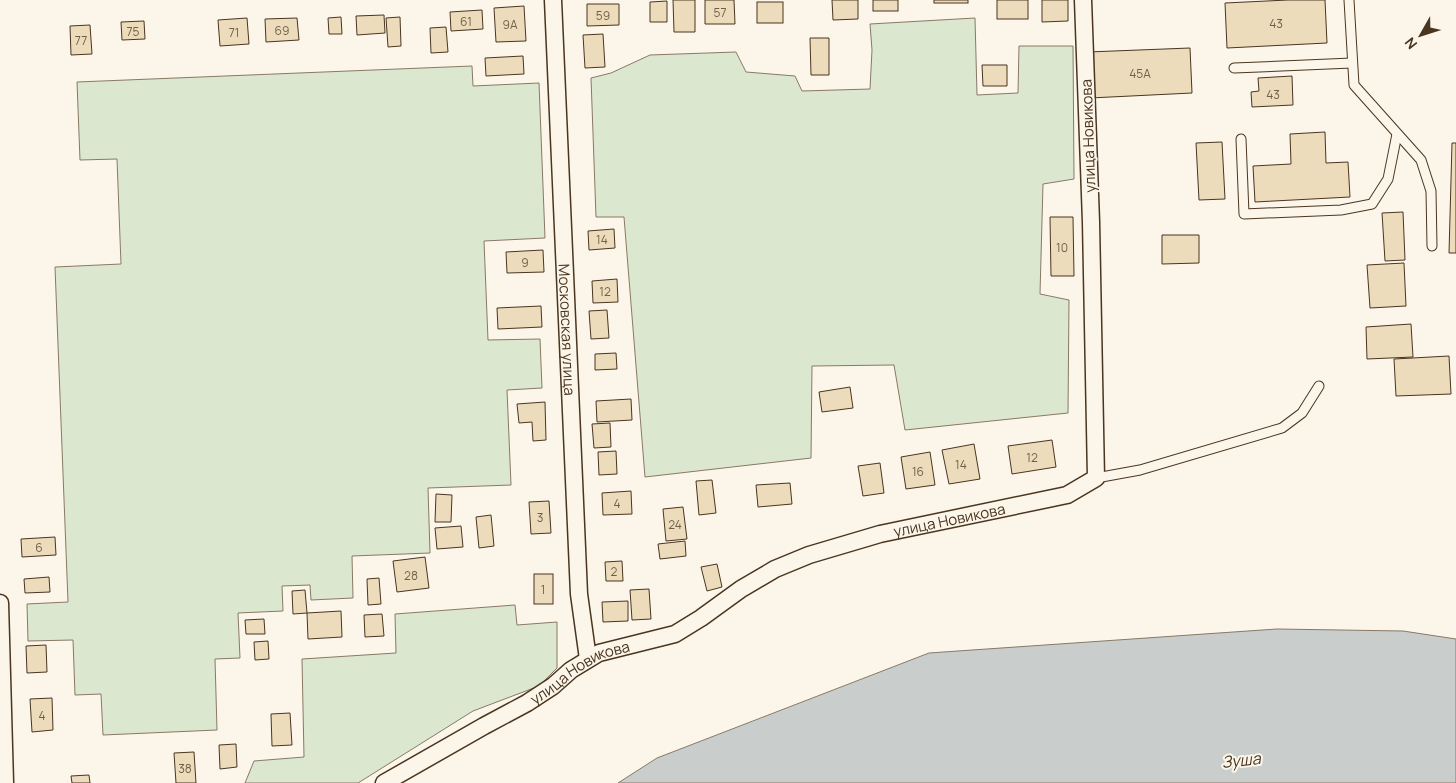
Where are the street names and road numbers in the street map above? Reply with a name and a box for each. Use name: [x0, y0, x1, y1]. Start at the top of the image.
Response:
street label: улица Новикова: [1076, 79, 1100, 193]
street label: Московская улица: [554, 263, 581, 396]
street label: улица Новикова: [891, 498, 1007, 541]
street label: улица Новикова: [526, 635, 632, 709]

